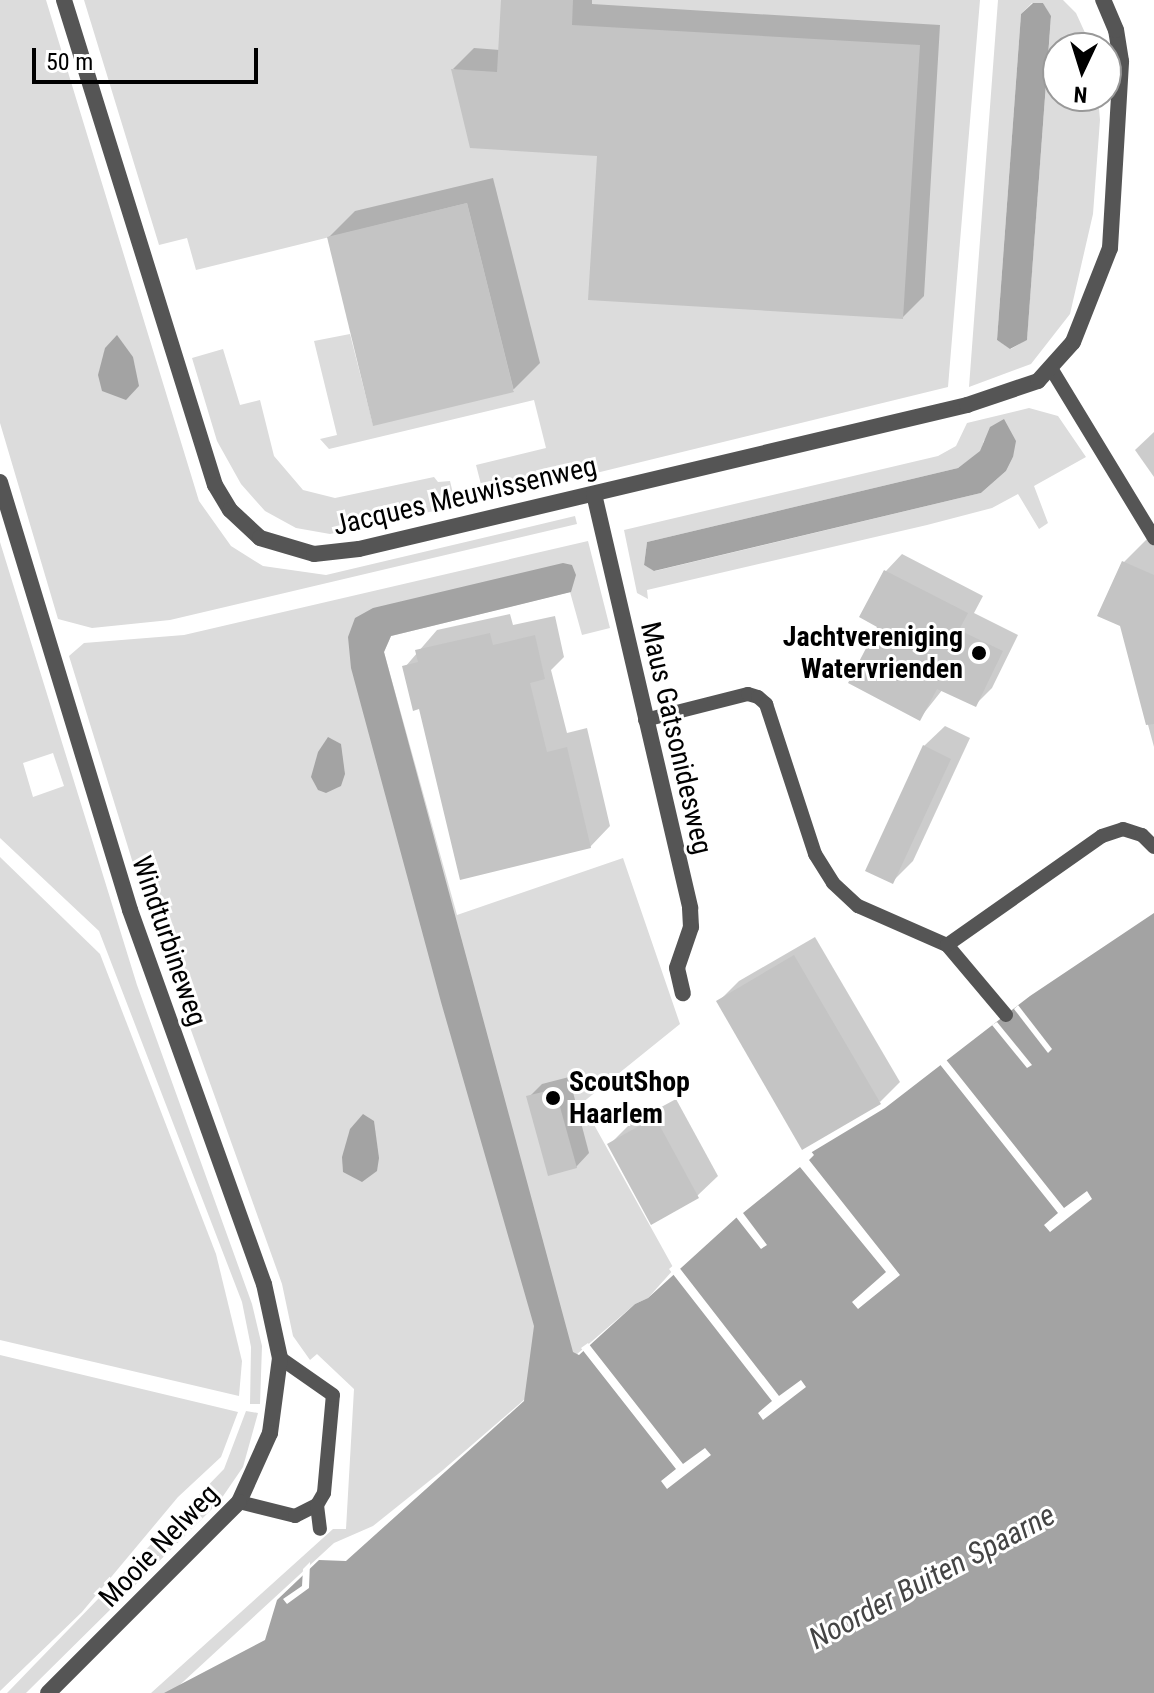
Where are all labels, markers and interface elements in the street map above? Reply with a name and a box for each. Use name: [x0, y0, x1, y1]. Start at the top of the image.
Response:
scale bar: [36, 32, 262, 82]
north arrow: [1042, 32, 1122, 112]
text: 50 m: [46, 48, 93, 76]
text: N: [1073, 82, 1088, 107]
street label: Jacques Meuwissenweg: [330, 449, 600, 543]
street label: Maus Gatsonidesweg: [633, 619, 719, 857]
place label: Jachtvereniging Watervrienden: [783, 620, 963, 686]
marker: Jachtvereniging Watervrienden: [970, 644, 988, 662]
street label: Windturbineweg: [124, 852, 214, 1030]
place label: ScoutShop Haarlem: [569, 1065, 690, 1131]
marker: ScoutShop Haarlem: [544, 1089, 562, 1107]
street label: Mooie Nelweg: [92, 1478, 226, 1614]
water label: Noorder Buiten Spaarne: [803, 1497, 1061, 1657]

